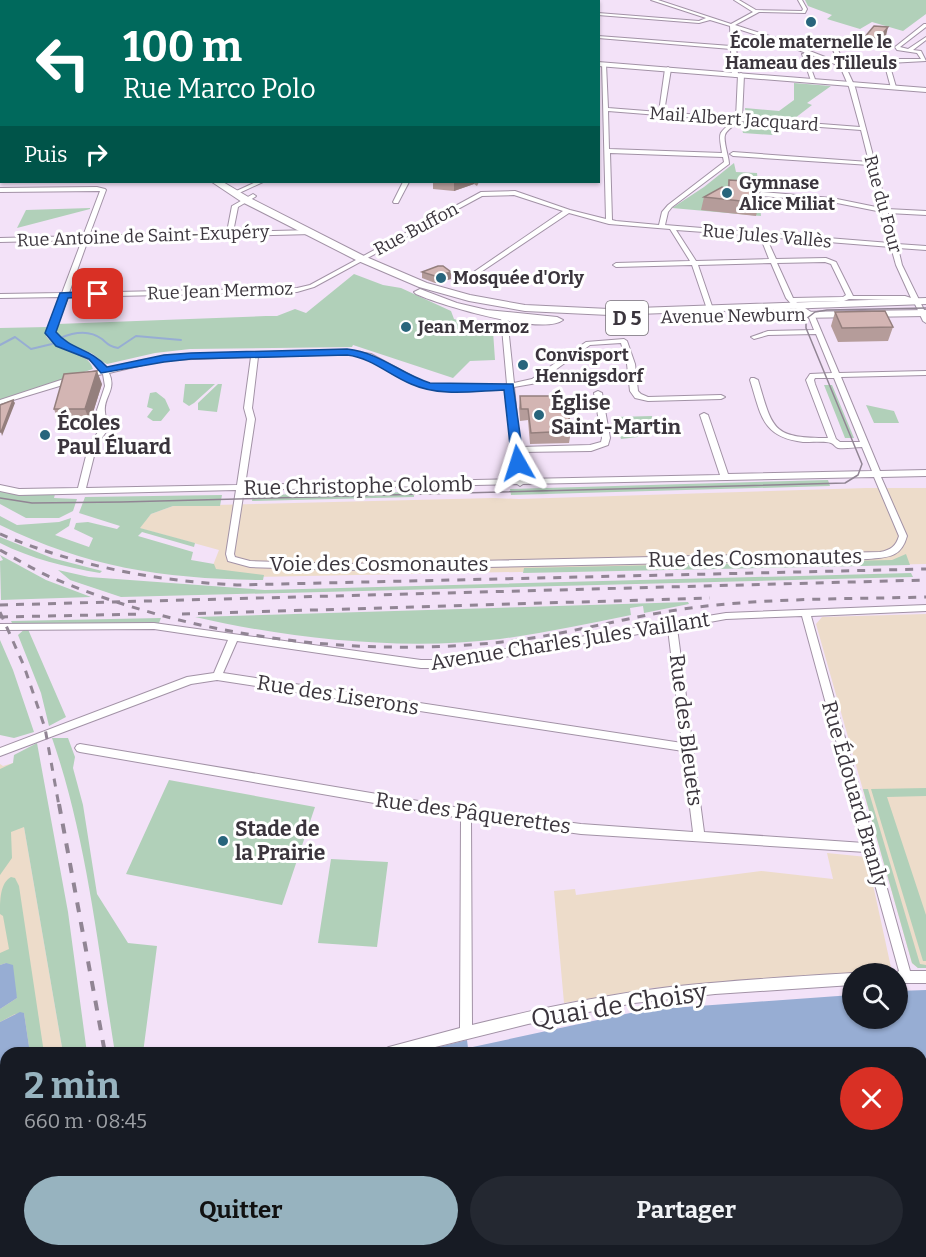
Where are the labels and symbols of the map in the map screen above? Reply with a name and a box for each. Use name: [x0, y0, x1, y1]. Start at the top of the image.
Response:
marker: École maternelle le Hameau des Tilleuls: [804, 15, 818, 29]
place label: École maternelle le Hameau des Tilleuls: [725, 30, 897, 74]
street label: Mail Albert Jacquard: [649, 102, 820, 136]
street label: Rue du Four: [859, 153, 907, 255]
place label: Gymnase Alice Miliat: [739, 172, 835, 215]
marker: Gymnase Alice Miliat: [720, 186, 734, 200]
street label: Rue Buffon: [370, 197, 462, 260]
street label: Rue Jules Vallès: [701, 219, 833, 253]
street label: Rue Antoine de Saint-Exupéry: [16, 221, 270, 251]
place label: Mosquée d'Orly: [453, 267, 585, 289]
pin: [72, 268, 123, 319]
marker: Mosquée d'Orly: [434, 271, 448, 285]
street label: Rue Jean Mermoz: [147, 277, 293, 305]
road number: D 5: [606, 301, 648, 335]
street label: Avenue Newburn: [660, 304, 806, 328]
place label: Jean Mermoz: [417, 316, 529, 338]
marker: Jean Mermoz: [399, 320, 413, 334]
place label: Convisport Hennigsdorf: [535, 344, 644, 387]
marker: Convisport Hennigsdorf: [516, 358, 530, 372]
place label: Église Saint-Martin: [551, 389, 682, 440]
marker: Église Saint-Martin: [532, 408, 546, 422]
place label: Écoles Paul Éluard: [57, 409, 172, 460]
marker: Écoles Paul Éluard: [38, 428, 52, 442]
position arrow: [486, 431, 550, 495]
street label: Rue Christophe Colomb: [243, 471, 473, 501]
street label: Rue des Cosmonautes: [648, 543, 862, 573]
street label: Voie des Cosmonautes: [269, 551, 489, 577]
street label: Avenue Charles Jules Vaillant: [429, 606, 712, 676]
street label: Rue des Bleuets: [664, 652, 708, 808]
street label: Rue des Liserons: [255, 669, 421, 721]
street label: Rue Édouard Branly: [816, 698, 894, 891]
street label: Rue des Pâquerettes: [374, 786, 572, 840]
place label: Stade de la Prairie: [235, 816, 325, 866]
marker: Stade de la Prairie: [216, 834, 230, 848]
street label: Quai de Choisy: [529, 976, 710, 1035]

